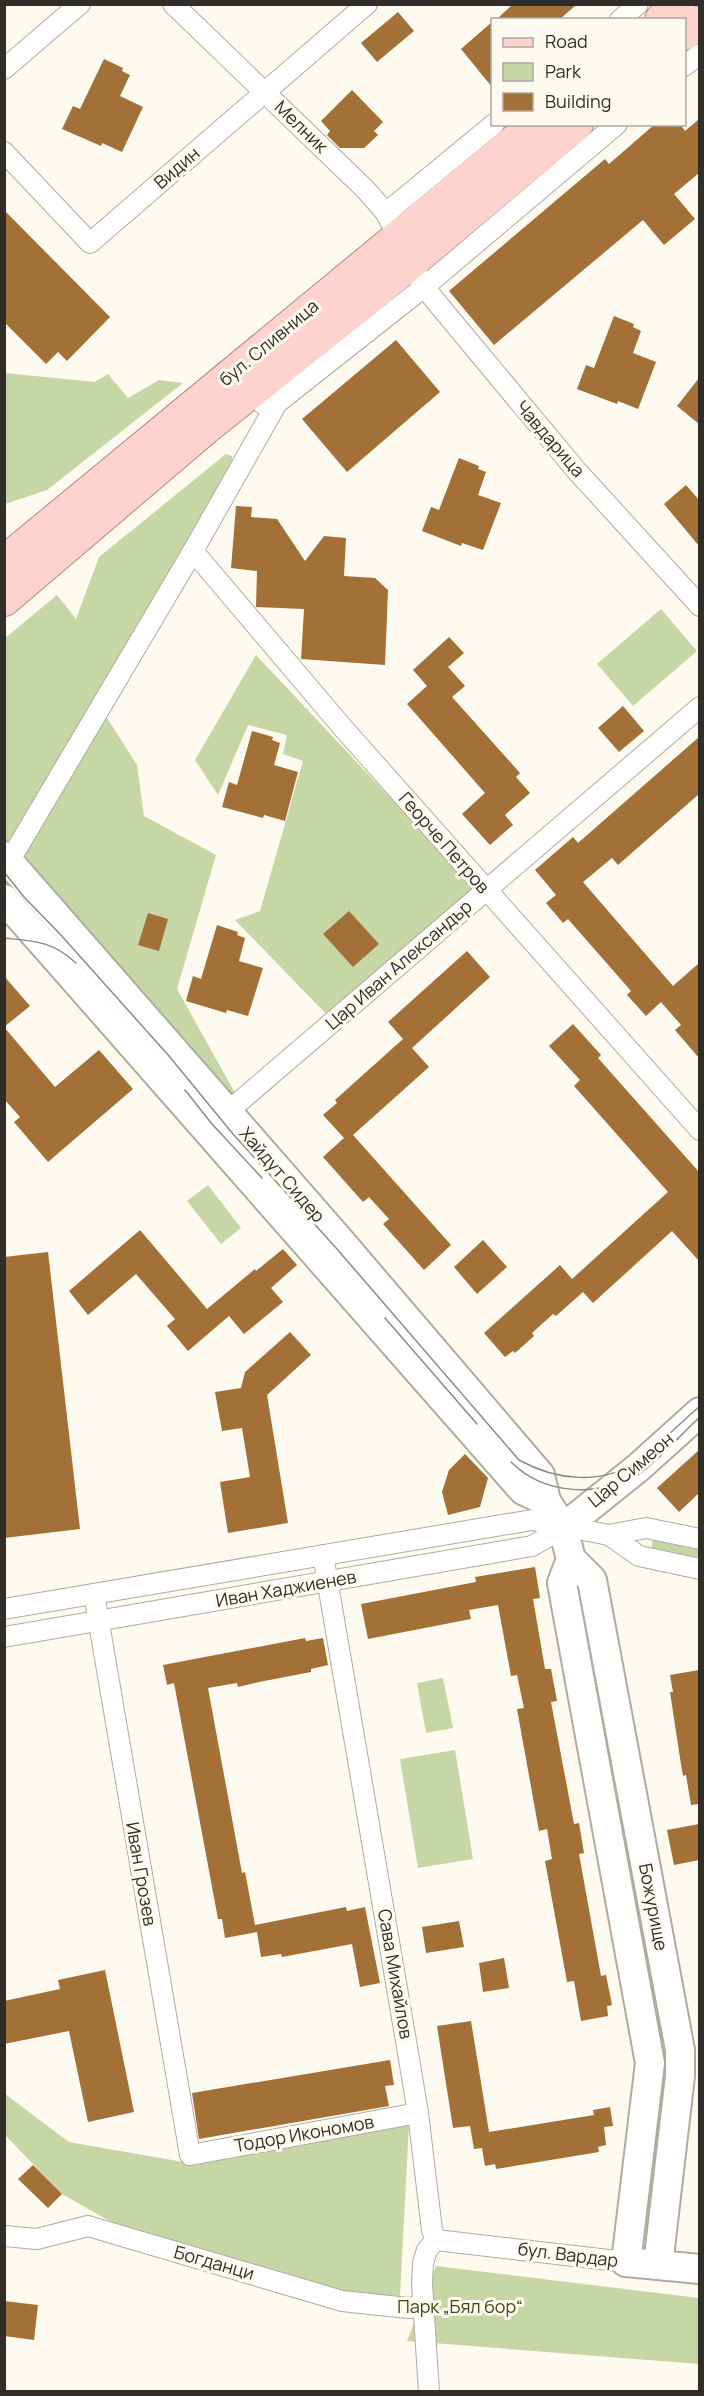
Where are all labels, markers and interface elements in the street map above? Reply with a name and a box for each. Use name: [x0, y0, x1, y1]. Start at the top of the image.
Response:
legend: [491, 18, 686, 126]
text: Road: [545, 29, 588, 53]
text: Park: [545, 59, 582, 83]
text: Building: [545, 89, 611, 113]
street label: Мелник: [270, 95, 334, 159]
street label: Видин: [148, 141, 204, 194]
street label: бул. Сливница: [214, 294, 323, 391]
street label: Чавдарица: [511, 395, 591, 482]
street label: Георче Петров: [394, 787, 496, 898]
street label: Цар Иван Александър: [320, 894, 477, 1034]
street label: Хайдут Сидер: [235, 1121, 331, 1227]
street label: Цар Симеон: [583, 1426, 678, 1512]
street label: Иван Хаджиенев: [214, 1564, 358, 1612]
street label: Иван Грозев: [121, 1820, 163, 1928]
street label: Божурище: [634, 1861, 674, 1953]
street label: Сава Михайлов: [373, 1907, 419, 2041]
street label: Тодор Икономов: [232, 2109, 376, 2157]
street label: бул. Вардар: [517, 2236, 620, 2272]
street label: Богданци: [171, 2239, 257, 2285]
park label: Парк „Бял бор“: [397, 2294, 523, 2318]

